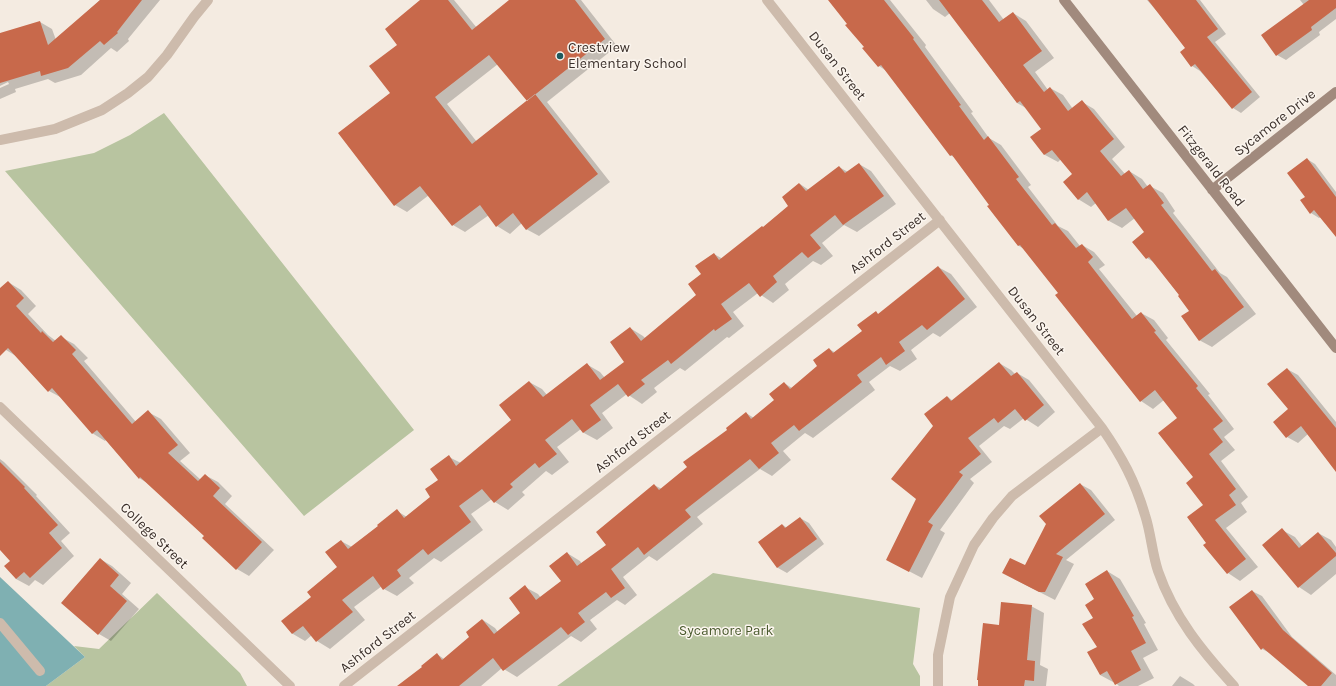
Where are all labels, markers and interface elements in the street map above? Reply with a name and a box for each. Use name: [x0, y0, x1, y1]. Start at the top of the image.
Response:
street label: Dusan Street: [805, 28, 869, 104]
place label: Crestview Elementary School: [568, 40, 687, 72]
marker: Crestview Elementary School: [555, 51, 565, 61]
street label: Sycamore Drive: [1231, 86, 1319, 160]
street label: Fitzgerald Road: [1174, 122, 1248, 210]
street label: Ashford Street: [847, 208, 929, 278]
street label: Dusan Street: [1004, 283, 1068, 359]
street label: Ashford Street: [592, 407, 674, 477]
street label: College Street: [116, 499, 192, 573]
street label: Ashford Street: [337, 607, 419, 677]
park label: Sycamore Park: [679, 623, 773, 639]

